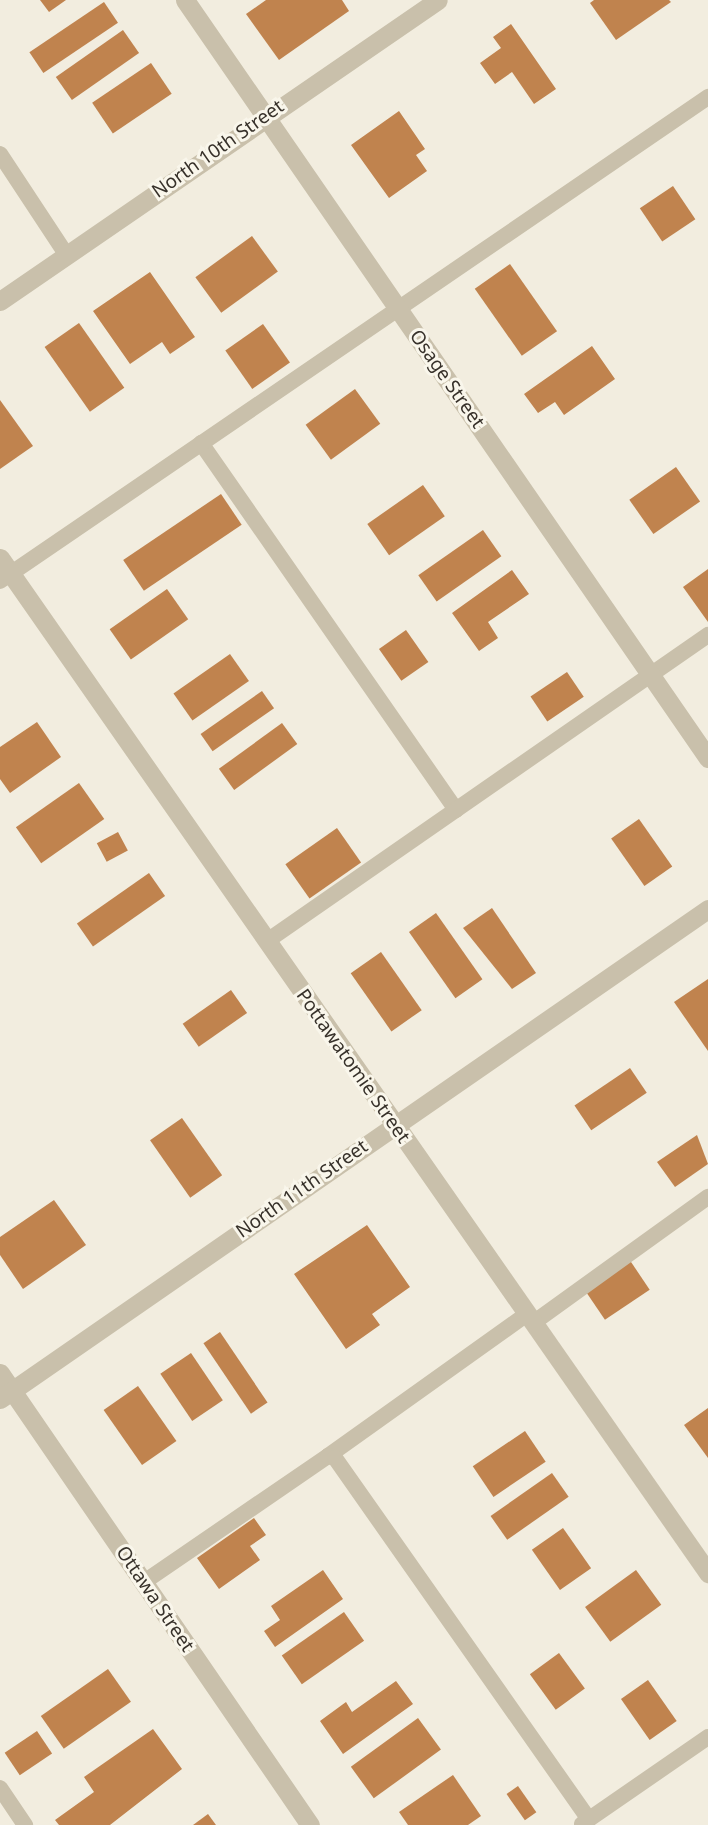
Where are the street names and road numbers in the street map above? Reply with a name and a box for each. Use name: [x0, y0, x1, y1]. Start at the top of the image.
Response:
street label: North 10th Street: [148, 95, 288, 203]
street label: Osage Street: [405, 325, 489, 433]
street label: Pottawatomie Street: [291, 985, 415, 1147]
street label: North 11th Street: [232, 1135, 372, 1243]
street label: Ottawa Street: [111, 1542, 199, 1656]

